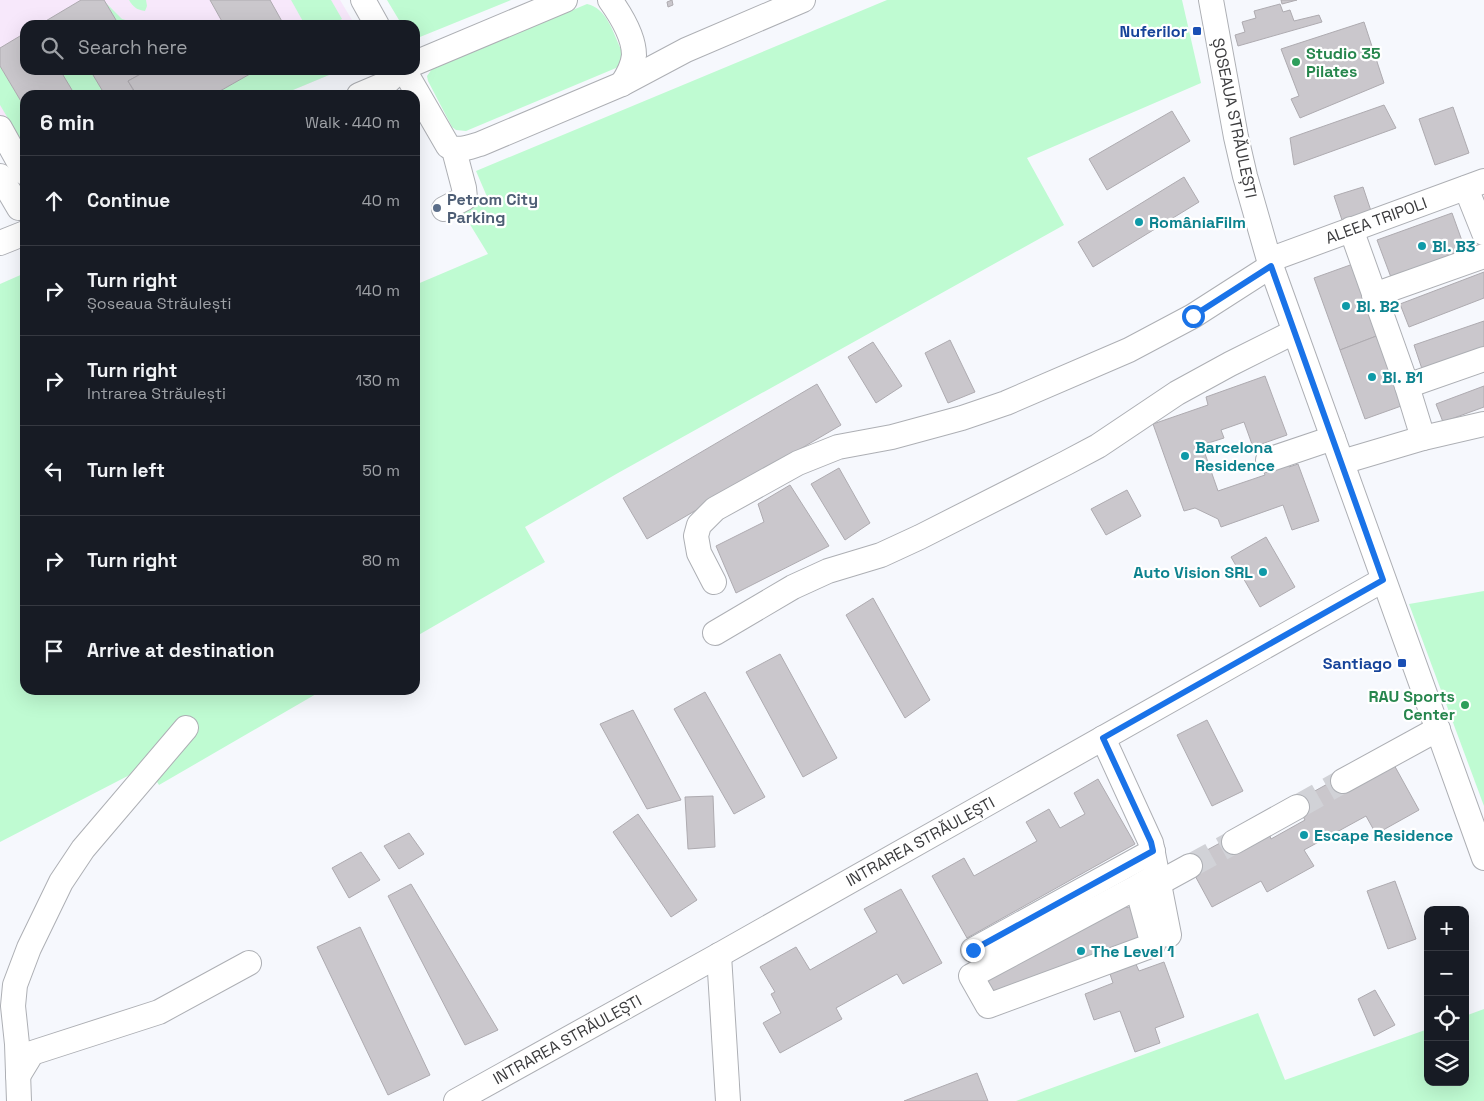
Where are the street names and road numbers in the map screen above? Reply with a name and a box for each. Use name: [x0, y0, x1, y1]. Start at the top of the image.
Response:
street label: ȘOSEAUA STRĂULEȘTI: [1207, 36, 1262, 200]
street label: ALEEA TRIPOLI: [1322, 192, 1430, 249]
street label: INTRAREA STRĂULEȘTI: [842, 792, 998, 891]
street label: INTRAREA STRĂULEȘTI: [489, 990, 645, 1089]

